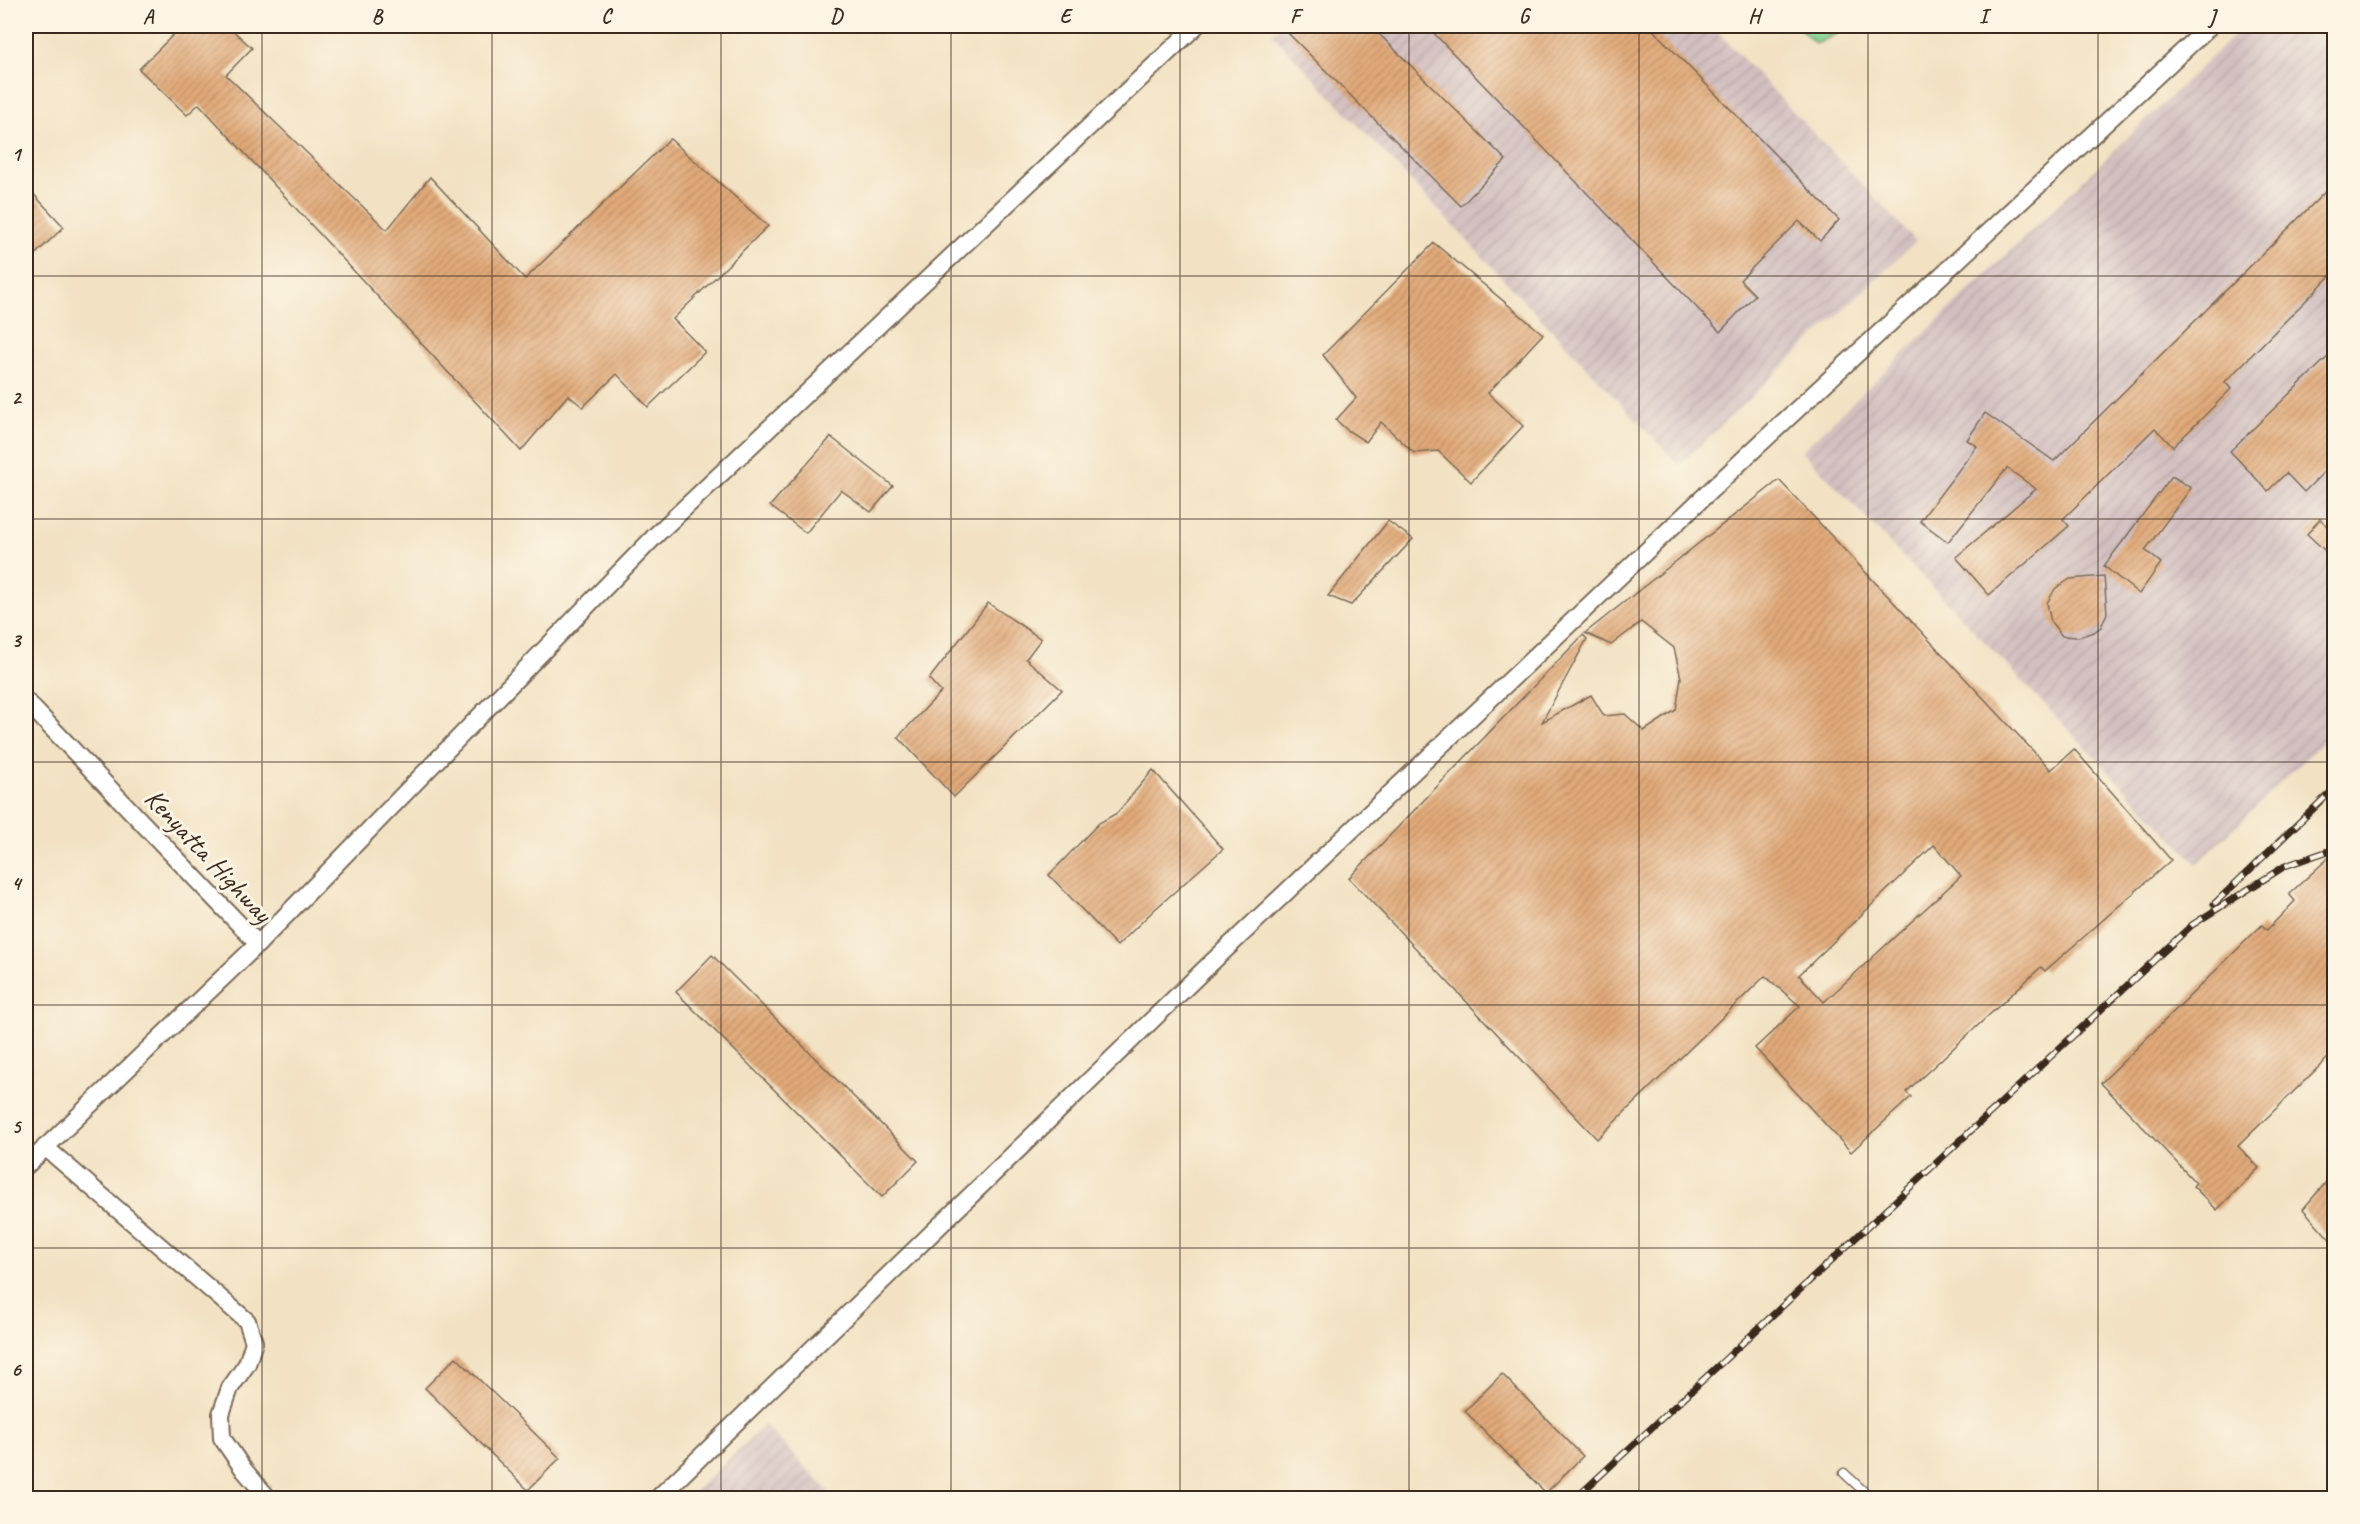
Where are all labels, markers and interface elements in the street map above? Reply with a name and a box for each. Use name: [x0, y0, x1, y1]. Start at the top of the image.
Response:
text: A: [143, 4, 155, 29]
text: B: [372, 4, 384, 29]
text: C: [601, 4, 613, 29]
text: D: [830, 4, 844, 29]
text: E: [1060, 4, 1074, 29]
text: F: [1290, 4, 1304, 29]
text: G: [1519, 4, 1532, 29]
text: H: [1748, 4, 1763, 29]
text: I: [1979, 4, 1992, 29]
text: J: [2207, 4, 2219, 29]
text: 1: [12, 142, 23, 167]
text: 2: [12, 385, 23, 410]
text: 3: [12, 628, 23, 653]
street label: Kenyatta Highway: [137, 781, 282, 932]
text: 4: [12, 871, 24, 896]
text: 5: [12, 1114, 23, 1139]
text: 6: [11, 1357, 22, 1382]

